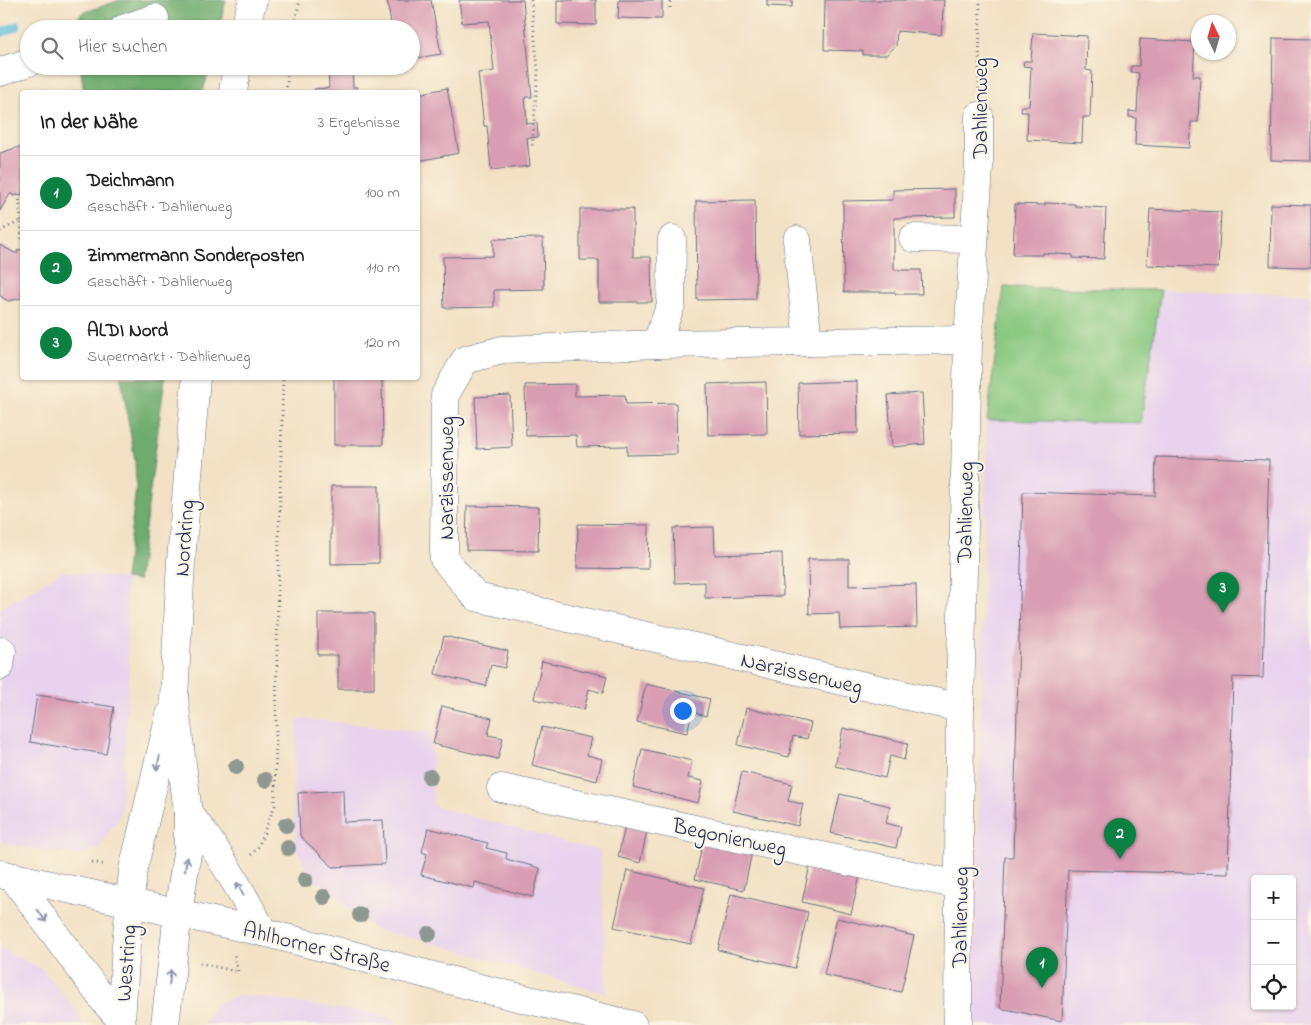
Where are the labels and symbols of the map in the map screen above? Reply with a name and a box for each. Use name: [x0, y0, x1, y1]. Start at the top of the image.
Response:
north arrow: [1191, 15, 1236, 60]
street label: Dahlienweg: [966, 57, 999, 160]
street label: Narzissenweg: [432, 416, 465, 540]
street label: Dahlienweg: [950, 461, 985, 564]
street label: Nordring: [167, 499, 206, 578]
pin: 3: [1207, 572, 1239, 613]
street label: Narzissenweg: [737, 645, 865, 705]
your location: [670, 698, 696, 724]
one-way arrow: [153, 755, 162, 771]
street label: Begonienweg: [668, 811, 789, 868]
pin: 2: [1104, 818, 1136, 859]
one-way arrow: [181, 857, 191, 873]
street label: Dahlienweg: [945, 866, 980, 969]
one-way arrow: [235, 882, 244, 897]
one-way arrow: [37, 909, 47, 923]
street label: Ahlhorner Straße: [239, 915, 394, 983]
street label: Westring: [109, 924, 148, 1003]
pin: 1: [1026, 947, 1058, 988]
one-way arrow: [165, 969, 175, 985]

